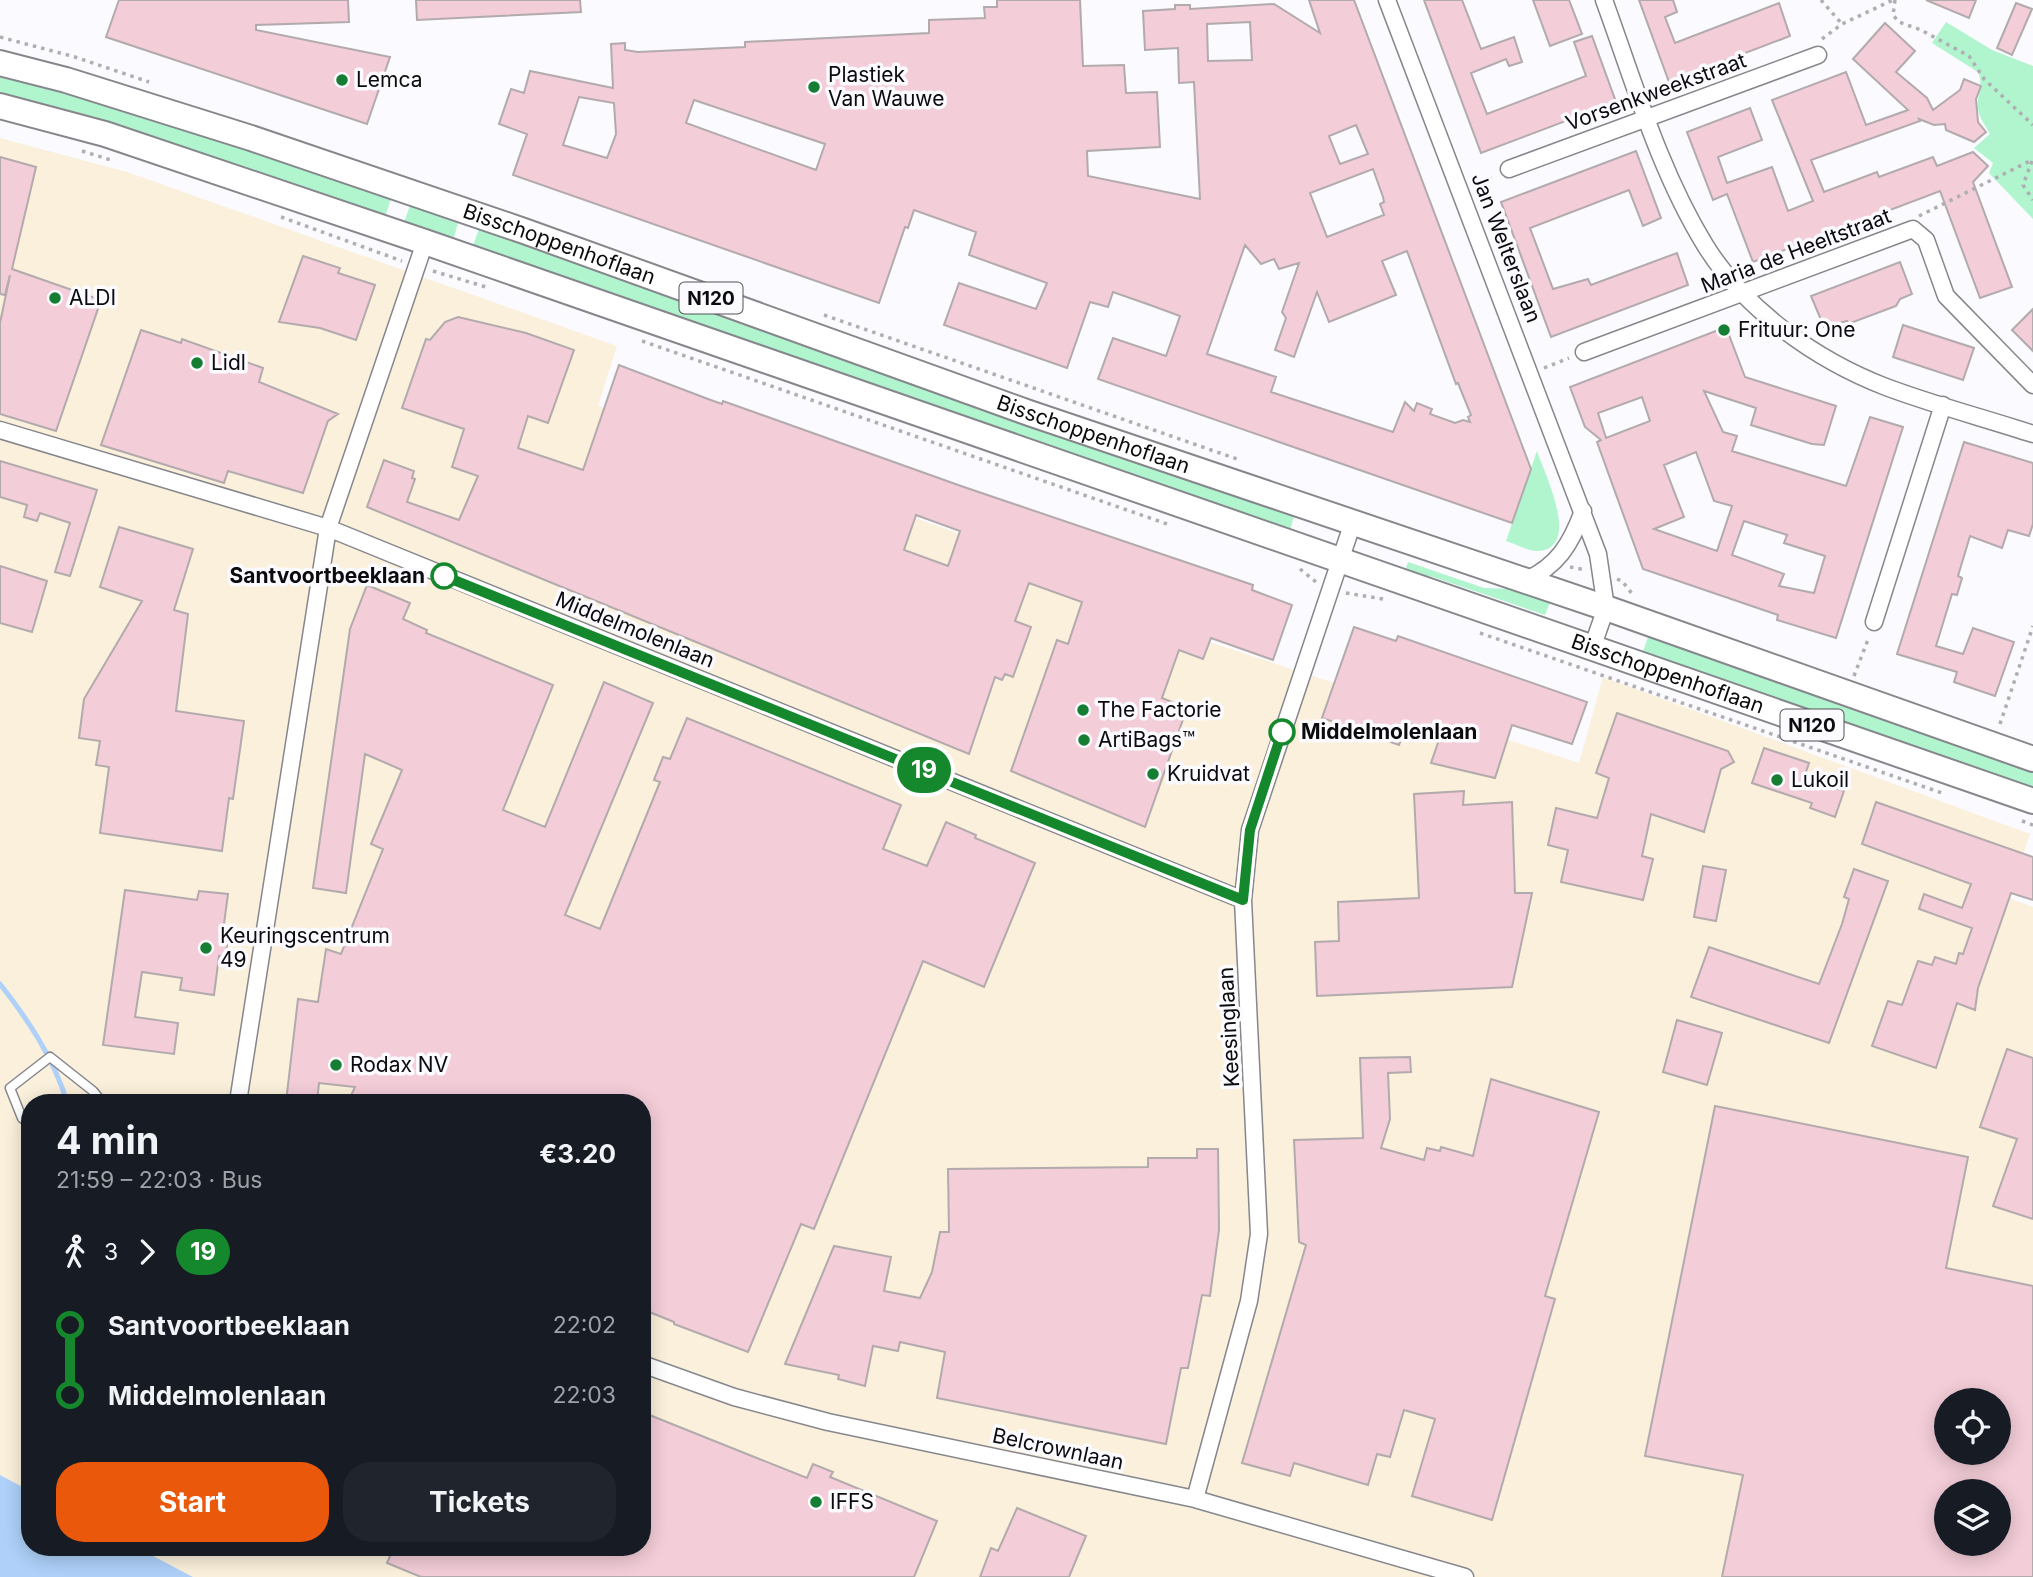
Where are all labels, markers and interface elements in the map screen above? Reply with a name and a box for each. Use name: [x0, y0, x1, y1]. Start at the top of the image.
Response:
street label: Vorsenkweekstraat: [1562, 47, 1750, 136]
place label: Plastiek Van Wauwe: [828, 62, 944, 111]
place label: Lemca: [356, 67, 423, 92]
marker: Lemca: [334, 72, 350, 88]
marker: Plastiek Van Wauwe: [806, 79, 822, 95]
street label: Jan Welterslaan: [1466, 169, 1547, 326]
street label: Bisschoppenhoflaan: [460, 198, 659, 289]
street label: Maria de Heeltstraat: [1697, 203, 1894, 298]
road number: N120: [680, 282, 742, 314]
place label: ALDI: [69, 285, 116, 310]
marker: ALDI: [47, 290, 63, 306]
place label: Frituur: One: [1738, 317, 1855, 342]
marker: Frituur: One: [1716, 322, 1732, 338]
place label: Lidl: [211, 350, 246, 375]
marker: Lidl: [189, 355, 205, 371]
street label: Bisschoppenhoflaan: [994, 389, 1193, 478]
place label: Santvoortbeeklaan: [230, 563, 425, 588]
marker: Santvoortbeeklaan: [431, 563, 457, 589]
street label: Middelmolenlaan: [552, 586, 718, 673]
street label: Bisschoppenhoflaan: [1568, 628, 1767, 719]
place label: The Factorie: [1097, 697, 1222, 722]
marker: The Factorie: [1075, 702, 1091, 718]
road number: N120: [1780, 710, 1843, 740]
marker: Middelmolenlaan: [1269, 719, 1295, 745]
place label: Middelmolenlaan: [1301, 719, 1477, 744]
place label: ArtiBags™: [1098, 727, 1195, 752]
marker: ArtiBags™: [1076, 732, 1092, 748]
line badge: 19: [892, 747, 956, 793]
text: 19: [911, 755, 937, 784]
place label: Kruidvat: [1167, 761, 1250, 786]
marker: Kruidvat: [1145, 766, 1161, 782]
place label: Lukoil: [1791, 767, 1849, 792]
marker: Lukoil: [1769, 772, 1785, 788]
place label: Keuringscentrum 49: [220, 923, 390, 972]
marker: Keuringscentrum 49: [198, 940, 214, 956]
street label: Keesinglaan: [1213, 966, 1244, 1088]
place label: Rodax NV: [350, 1052, 448, 1077]
marker: Rodax NV: [328, 1057, 344, 1073]
text: 4 min: [56, 1117, 159, 1163]
text: €3.20: [539, 1138, 616, 1169]
text: 21:59 – 22:03 · Bus: [56, 1166, 262, 1194]
icon: walk: [56, 1233, 94, 1271]
icon: forward: [128, 1233, 166, 1271]
text: 19: [190, 1237, 216, 1266]
text: 3: [104, 1238, 118, 1266]
text: Santvoortbeeklaan: [108, 1310, 350, 1341]
text: 22:02: [553, 1311, 616, 1339]
text: Middelmolenlaan: [108, 1380, 326, 1411]
text: 22:03: [553, 1381, 616, 1409]
map controls: [1934, 1388, 2011, 1556]
button: locate: [1934, 1388, 2011, 1465]
street label: Belcrownlaan: [990, 1422, 1126, 1475]
button: Start: [56, 1462, 329, 1542]
button: Tickets: [343, 1462, 616, 1542]
button: layers: [1934, 1479, 2011, 1556]
place label: IFFS: [830, 1489, 874, 1514]
marker: IFFS: [808, 1494, 824, 1510]

